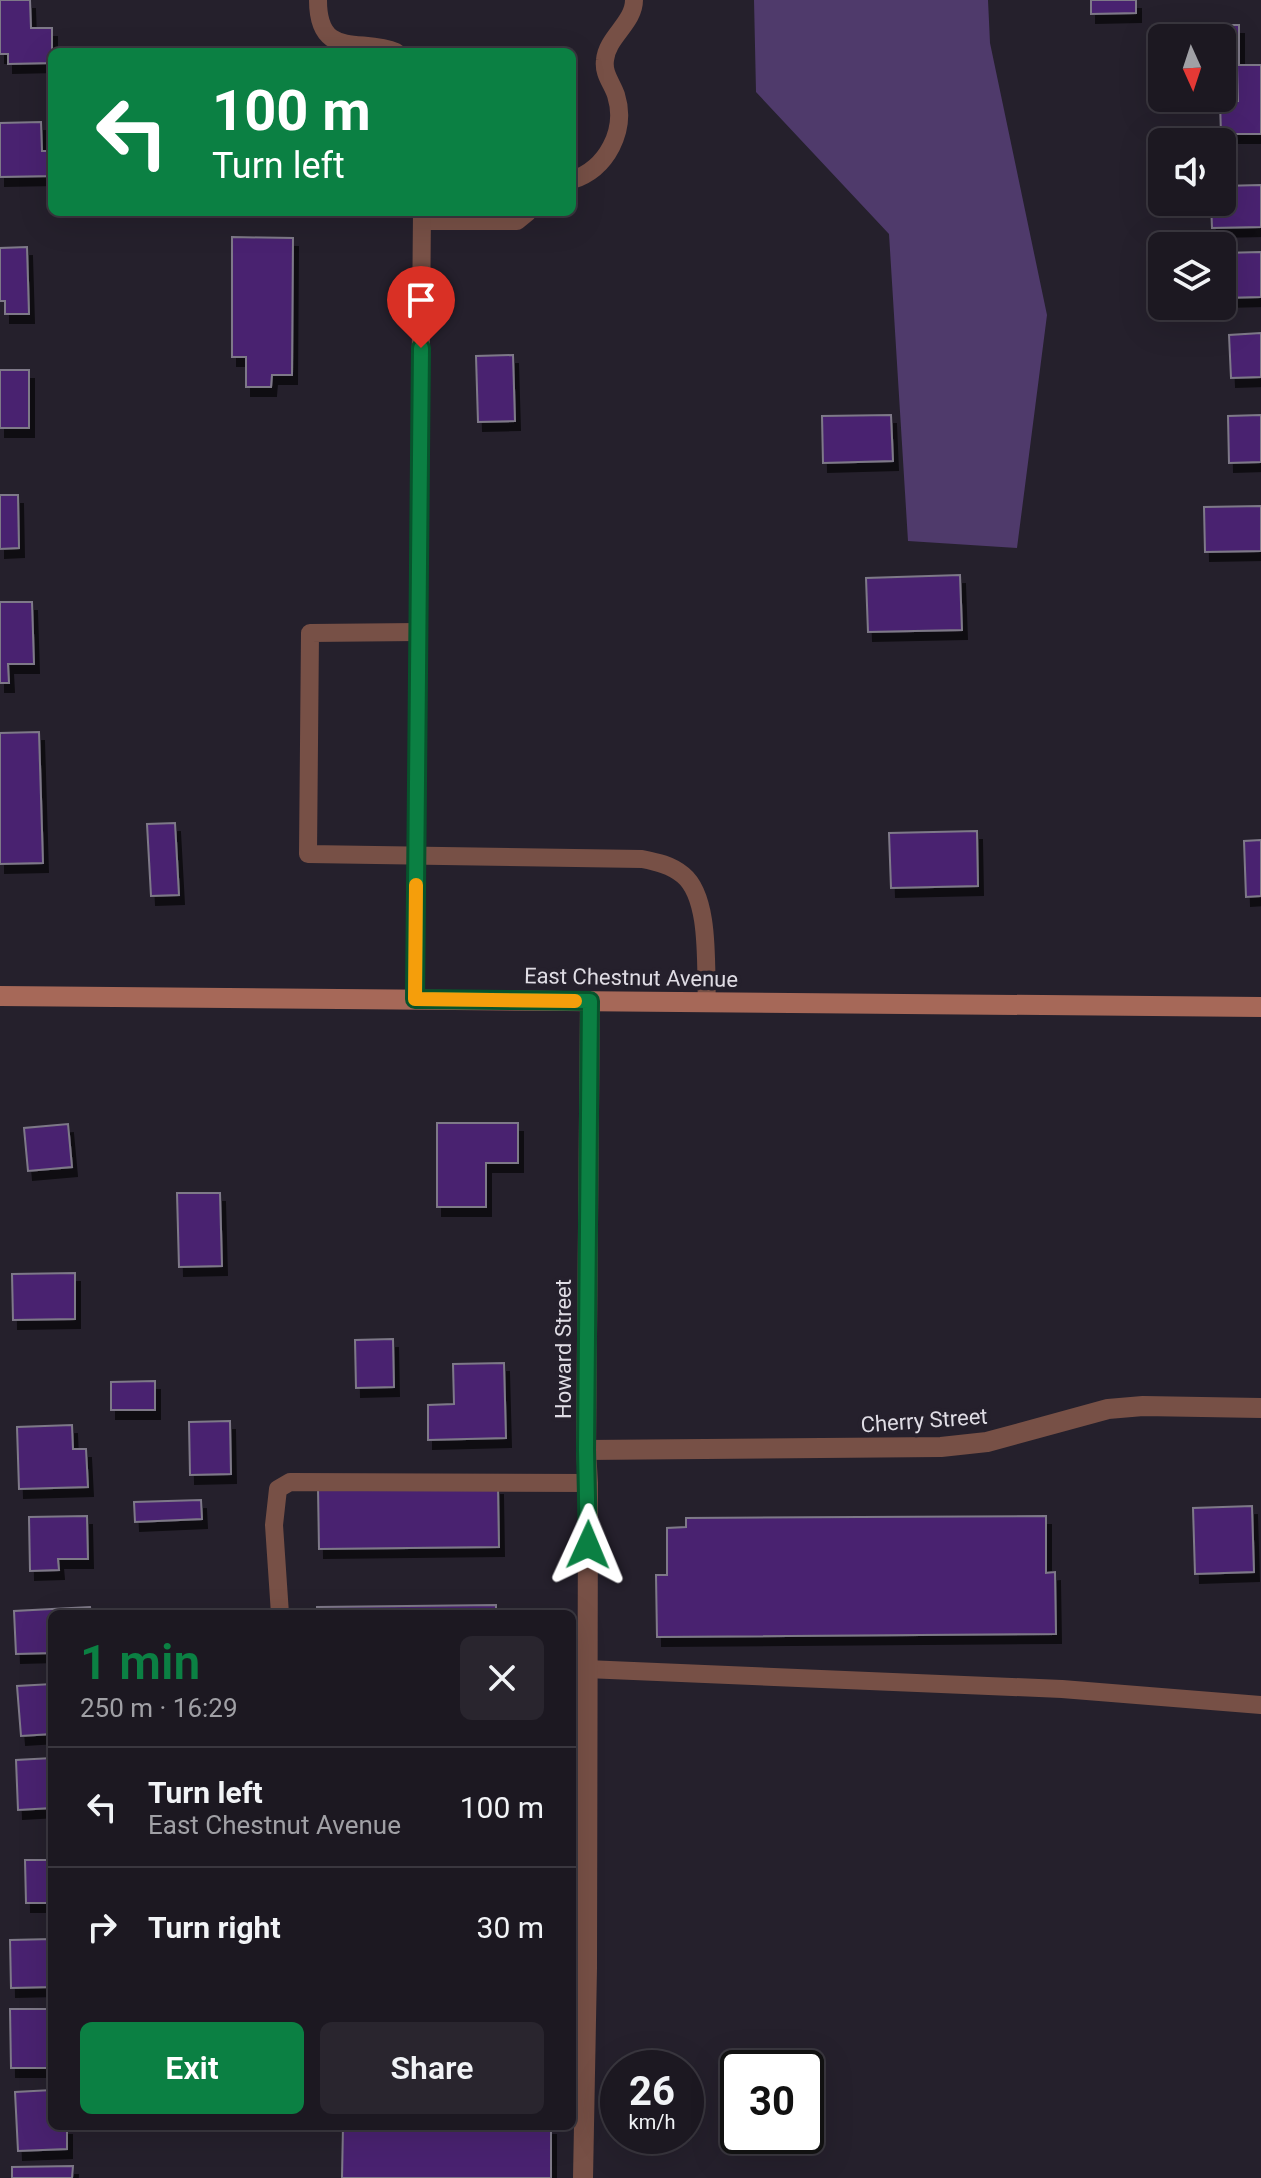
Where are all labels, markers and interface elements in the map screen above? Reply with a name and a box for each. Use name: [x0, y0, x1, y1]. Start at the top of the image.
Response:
north arrow: [1148, 24, 1236, 112]
map controls: [1148, 24, 1236, 320]
text: 100 m: [212, 78, 371, 144]
icon: left: [80, 80, 184, 184]
button: sound: [1148, 128, 1236, 216]
text: Turn left: [212, 145, 345, 187]
button: layers: [1148, 232, 1236, 320]
pin: [387, 266, 455, 348]
icon: arrive: [399, 278, 443, 322]
street label: East Chestnut Avenue: [524, 963, 738, 992]
street label: Howard Street: [551, 1279, 576, 1419]
street label: Cherry Street: [860, 1404, 988, 1437]
position arrow: [546, 1503, 630, 1587]
text: 1 min: [80, 1634, 200, 1691]
button: close: [460, 1636, 544, 1720]
text: 250 m · 16:29: [80, 1693, 238, 1723]
text: Turn left: [148, 1775, 263, 1810]
icon: left: [80, 1785, 124, 1829]
text: 100 m: [460, 1790, 544, 1825]
text: East Chestnut Avenue: [148, 1810, 401, 1840]
icon: right: [80, 1905, 124, 1949]
text: Turn right: [148, 1910, 281, 1945]
text: 30 m: [477, 1910, 544, 1945]
button: Exit: [80, 2022, 304, 2114]
button: Share: [320, 2022, 544, 2114]
speed limit sign: 30: [720, 2050, 824, 2154]
text: 26: [629, 2068, 675, 2115]
text: km/h: [629, 2110, 675, 2134]

